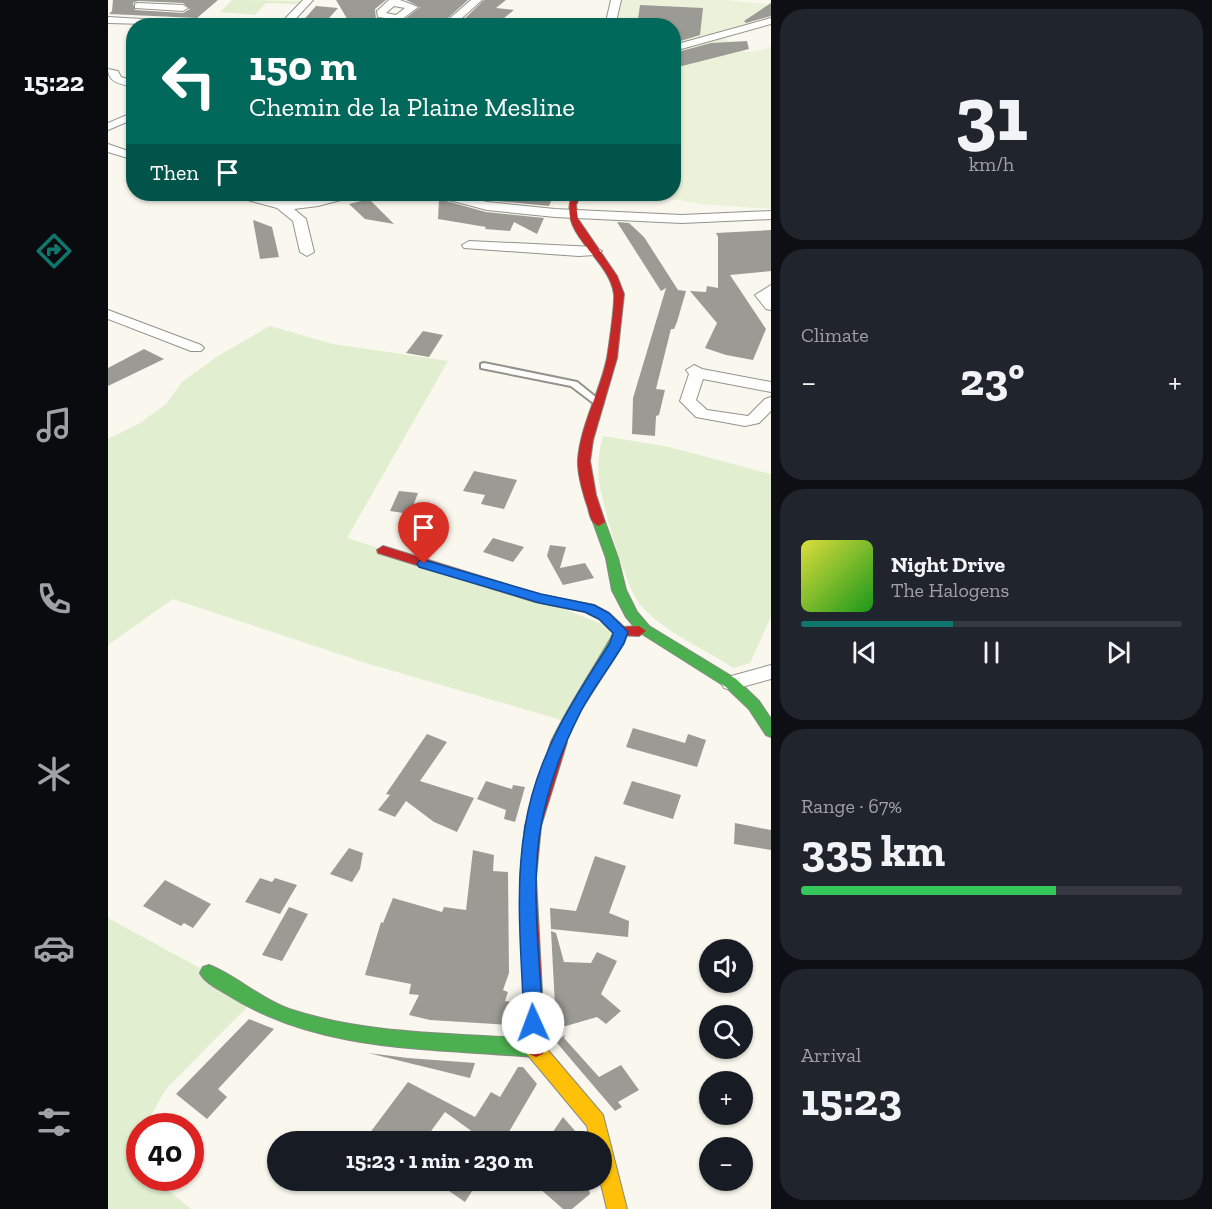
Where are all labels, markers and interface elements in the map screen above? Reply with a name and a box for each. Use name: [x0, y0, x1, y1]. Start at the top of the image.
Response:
text: 150 m: [249, 40, 357, 91]
icon: left: [150, 42, 228, 120]
text: 15:22: [24, 66, 84, 98]
text: 31: [955, 66, 1028, 160]
text: Chemin de la Plaine Mesline: [249, 91, 575, 123]
text: km/h: [969, 152, 1014, 176]
icon: arrive: [211, 156, 244, 189]
text: Then: [150, 159, 199, 186]
icon: directions: [33, 230, 75, 272]
text: Climate: [801, 323, 869, 347]
text: 23°: [960, 353, 1025, 407]
text: −: [801, 362, 816, 401]
text: +: [1168, 362, 1182, 401]
icon: music: [33, 404, 75, 446]
pin: [398, 502, 449, 564]
icon: arrive: [407, 511, 440, 544]
text: Night Drive: [891, 551, 1005, 578]
icon: phone: [33, 578, 75, 620]
text: The Halogens: [891, 578, 1009, 602]
icon: previous: [848, 636, 881, 669]
icon: pause: [975, 636, 1008, 669]
icon: next: [1102, 636, 1135, 669]
icon: climate: [33, 753, 75, 795]
text: Range · 67%: [801, 794, 902, 818]
text: 335 km: [801, 824, 945, 878]
icon: car: [33, 927, 75, 969]
map controls: [699, 939, 753, 1191]
button: sound: [699, 939, 753, 993]
position arrow: [501, 991, 565, 1055]
button: search: [699, 1005, 753, 1059]
text: Arrival: [801, 1043, 861, 1067]
button: +: [699, 1071, 753, 1125]
text: 15:23: [801, 1073, 902, 1127]
icon: filters: [33, 1101, 75, 1143]
speed limit sign: 40: [126, 1113, 204, 1191]
button: −: [699, 1137, 753, 1191]
text: 15:23 · 1 min · 230 m: [346, 1147, 533, 1174]

